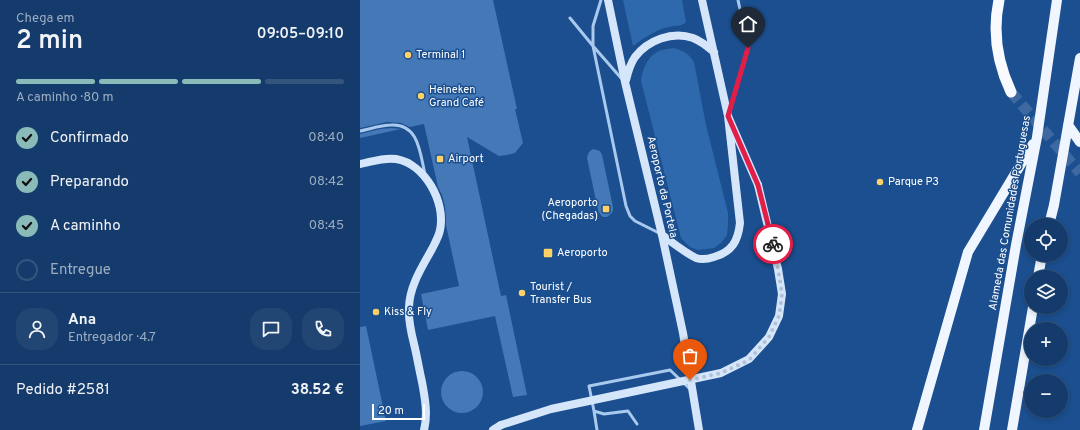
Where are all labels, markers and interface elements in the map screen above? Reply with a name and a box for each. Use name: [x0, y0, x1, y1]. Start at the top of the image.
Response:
pin: [731, 7.0, 765, 48]
text: Chega em: [16, 11, 75, 27]
icon: home: [737, 13, 759, 35]
text: 2 min: [16, 25, 83, 58]
text: 09:05–09:10: [257, 25, 344, 44]
place label: Terminal 1: [416, 48, 465, 62]
marker: Terminal 1: [403, 50, 413, 60]
place label: Heineken Grand Café: [429, 83, 484, 110]
text: A caminho · 80 m: [16, 90, 113, 106]
marker: Heineken Grand Café: [416, 91, 426, 101]
street label: Alameda das Comunidades Portuguesas: [986, 115, 1034, 311]
icon: check: [16, 127, 38, 149]
text: Confirmado: [50, 129, 129, 148]
text: 08:40: [308, 130, 344, 146]
street label: Aeroporto da Portela: [643, 135, 681, 239]
place label: Airport: [448, 152, 484, 166]
marker: Airport: [435, 154, 445, 164]
icon: check: [16, 171, 38, 193]
text: Preparando: [50, 173, 129, 192]
text: 08:42: [309, 174, 344, 190]
place label: Parque P3: [888, 175, 939, 189]
marker: Parque P3: [875, 177, 885, 187]
place label: Aeroporto (Chegadas): [542, 196, 598, 223]
marker: Aeroporto (Chegadas): [601, 204, 611, 214]
icon: check: [16, 215, 38, 237]
text: A caminho: [50, 217, 121, 236]
text: 08:45: [309, 218, 344, 234]
map controls: [1024, 218, 1068, 418]
button: locate: [1024, 218, 1068, 262]
courier: [753, 224, 793, 264]
icon: bike: [762, 233, 784, 255]
place label: Aeroporto: [557, 246, 608, 260]
marker: Aeroporto: [542, 247, 554, 259]
text: Entregue: [50, 261, 111, 280]
button: layers: [1024, 270, 1068, 314]
place label: Tourist / Transfer Bus: [530, 280, 592, 307]
marker: Tourist / Transfer Bus: [517, 288, 527, 298]
place label: Kiss & Fly: [384, 305, 432, 319]
marker: Kiss & Fly: [371, 307, 381, 317]
button: person: [16, 308, 58, 350]
button: chat: [250, 308, 292, 350]
button: phone: [302, 308, 344, 350]
text: Ana: [68, 311, 96, 330]
button: +: [1024, 322, 1068, 366]
text: Entregador · 4.7: [68, 330, 156, 346]
pin: [673, 339, 707, 380]
icon: bag: [679, 345, 701, 367]
button: −: [1024, 374, 1068, 418]
text: Pedido #2581: [16, 381, 110, 400]
text: 38.52 €: [291, 381, 344, 400]
scale bar: [372, 402, 425, 421]
text: 20 m: [378, 404, 404, 418]

